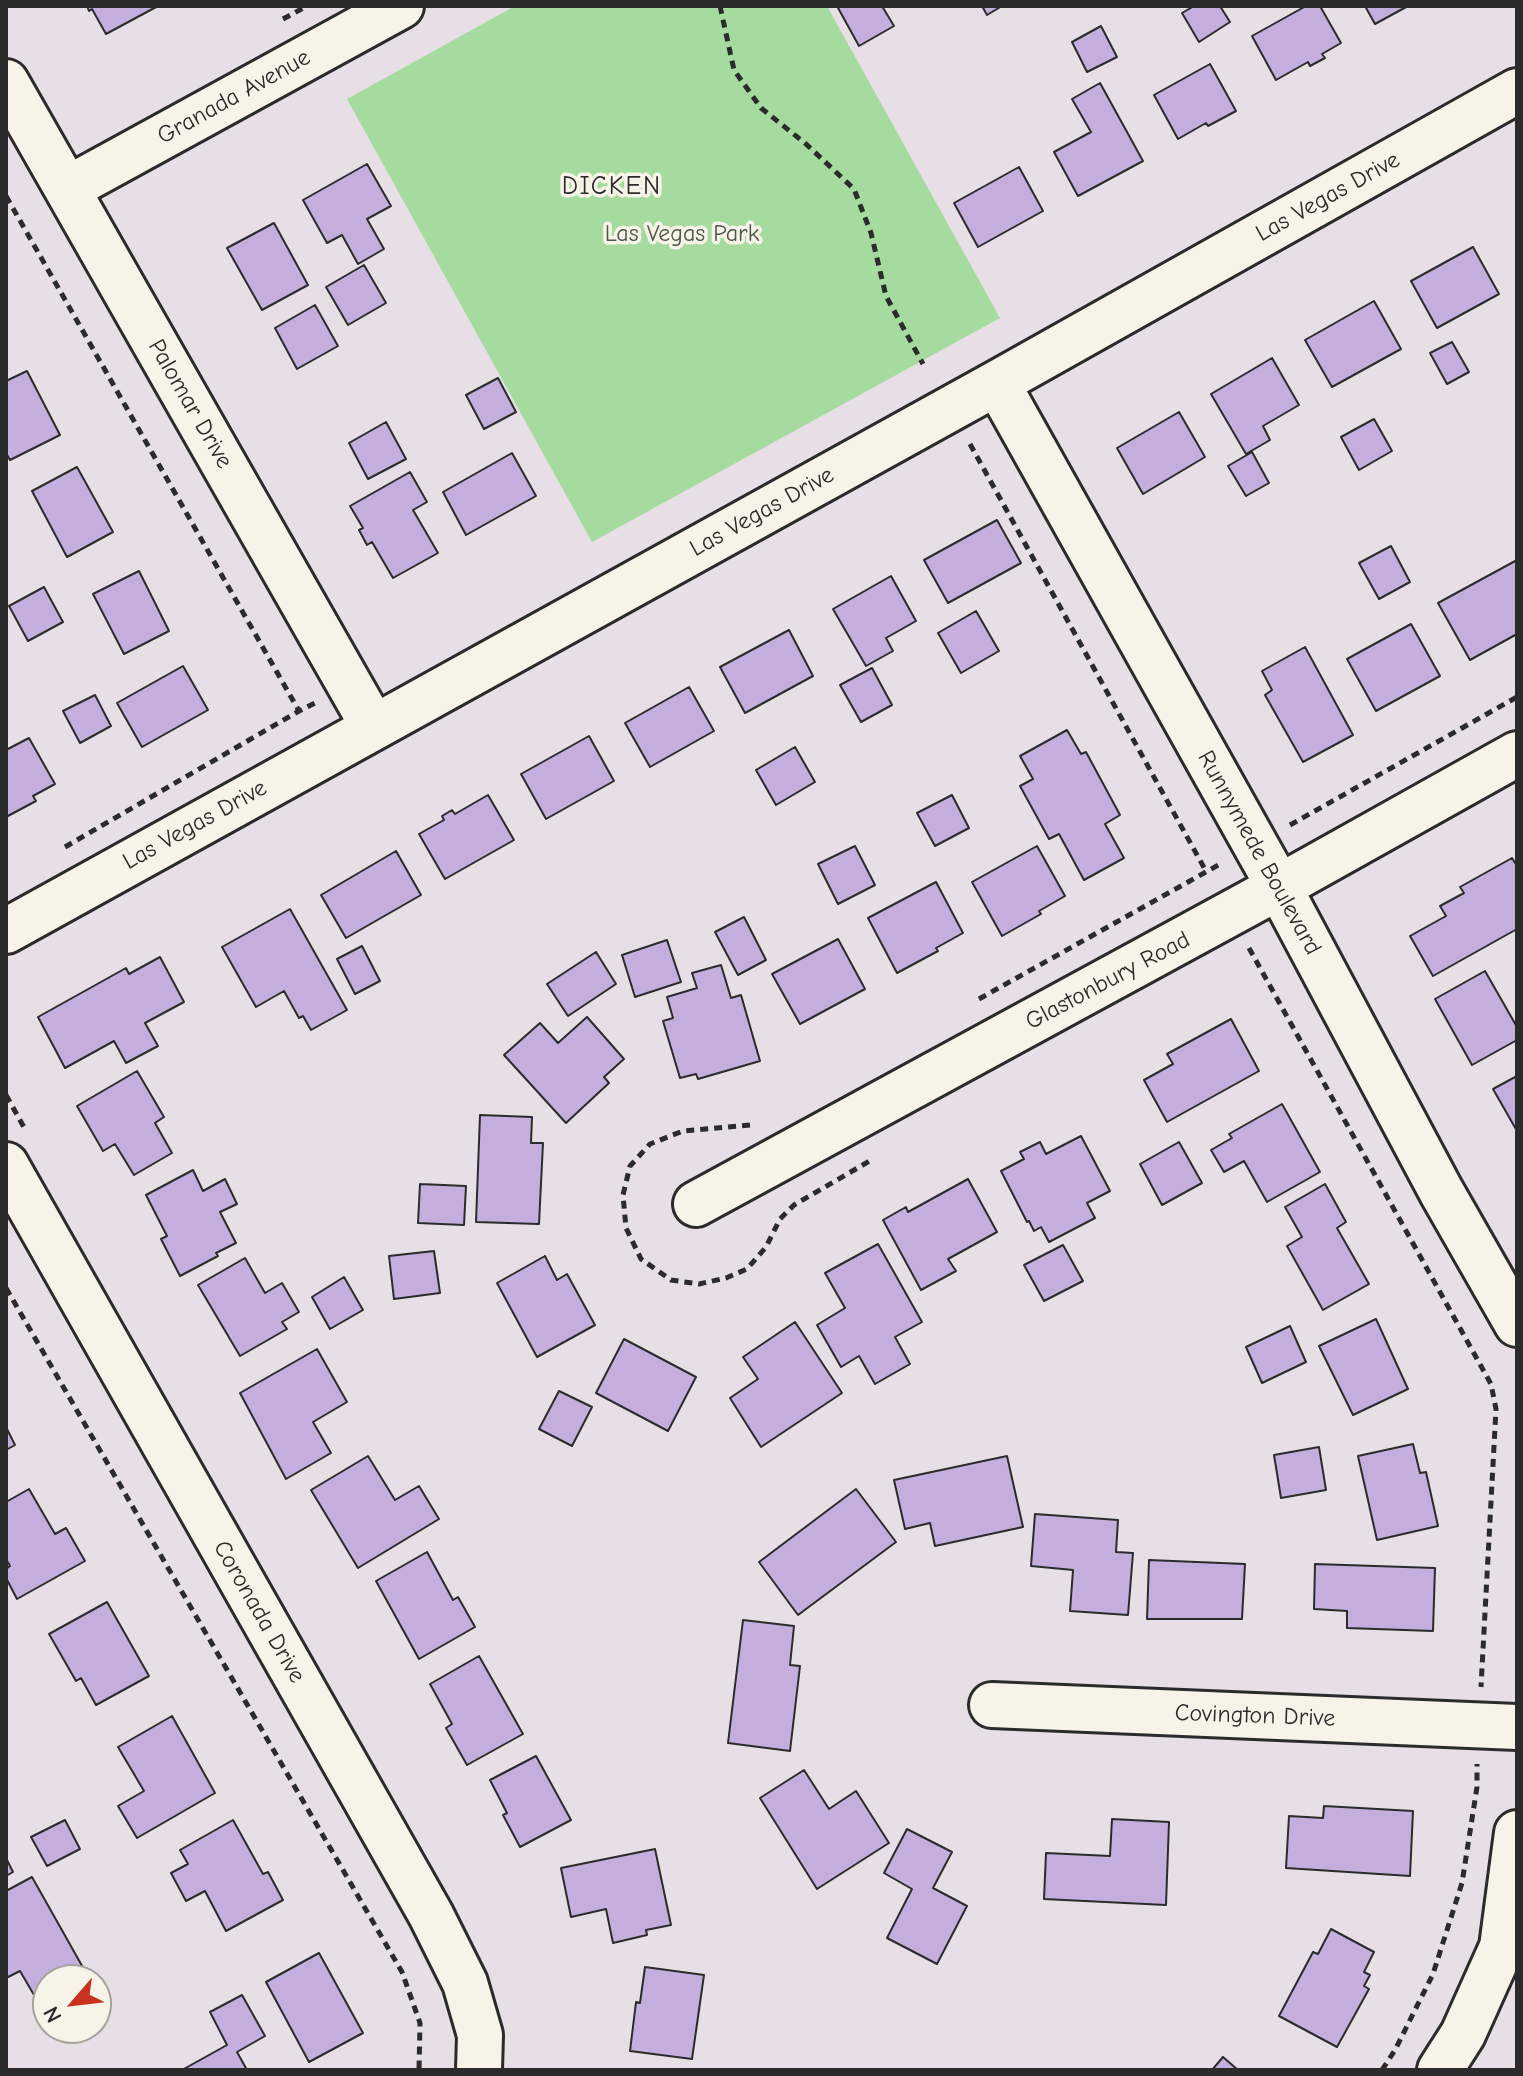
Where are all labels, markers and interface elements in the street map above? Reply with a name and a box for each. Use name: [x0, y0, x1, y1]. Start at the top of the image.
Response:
street label: Granada Avenue: [152, 43, 316, 151]
street label: Las Vegas Drive: [1251, 146, 1405, 248]
district label: DICKEN: [562, 171, 662, 203]
park label: Las Vegas Park: [605, 220, 759, 248]
street label: Palomar Drive: [141, 334, 239, 474]
street label: Las Vegas Drive: [685, 461, 839, 563]
street label: Runnymede Boulevard: [1191, 746, 1327, 960]
street label: Las Vegas Drive: [118, 774, 272, 876]
street label: Glastonbury Road: [1021, 926, 1195, 1036]
street label: Coronada Drive: [207, 1536, 311, 1688]
street label: Covington Drive: [1174, 1699, 1336, 1733]
north arrow: [32, 1964, 112, 2044]
text: N: [38, 2002, 67, 2027]

